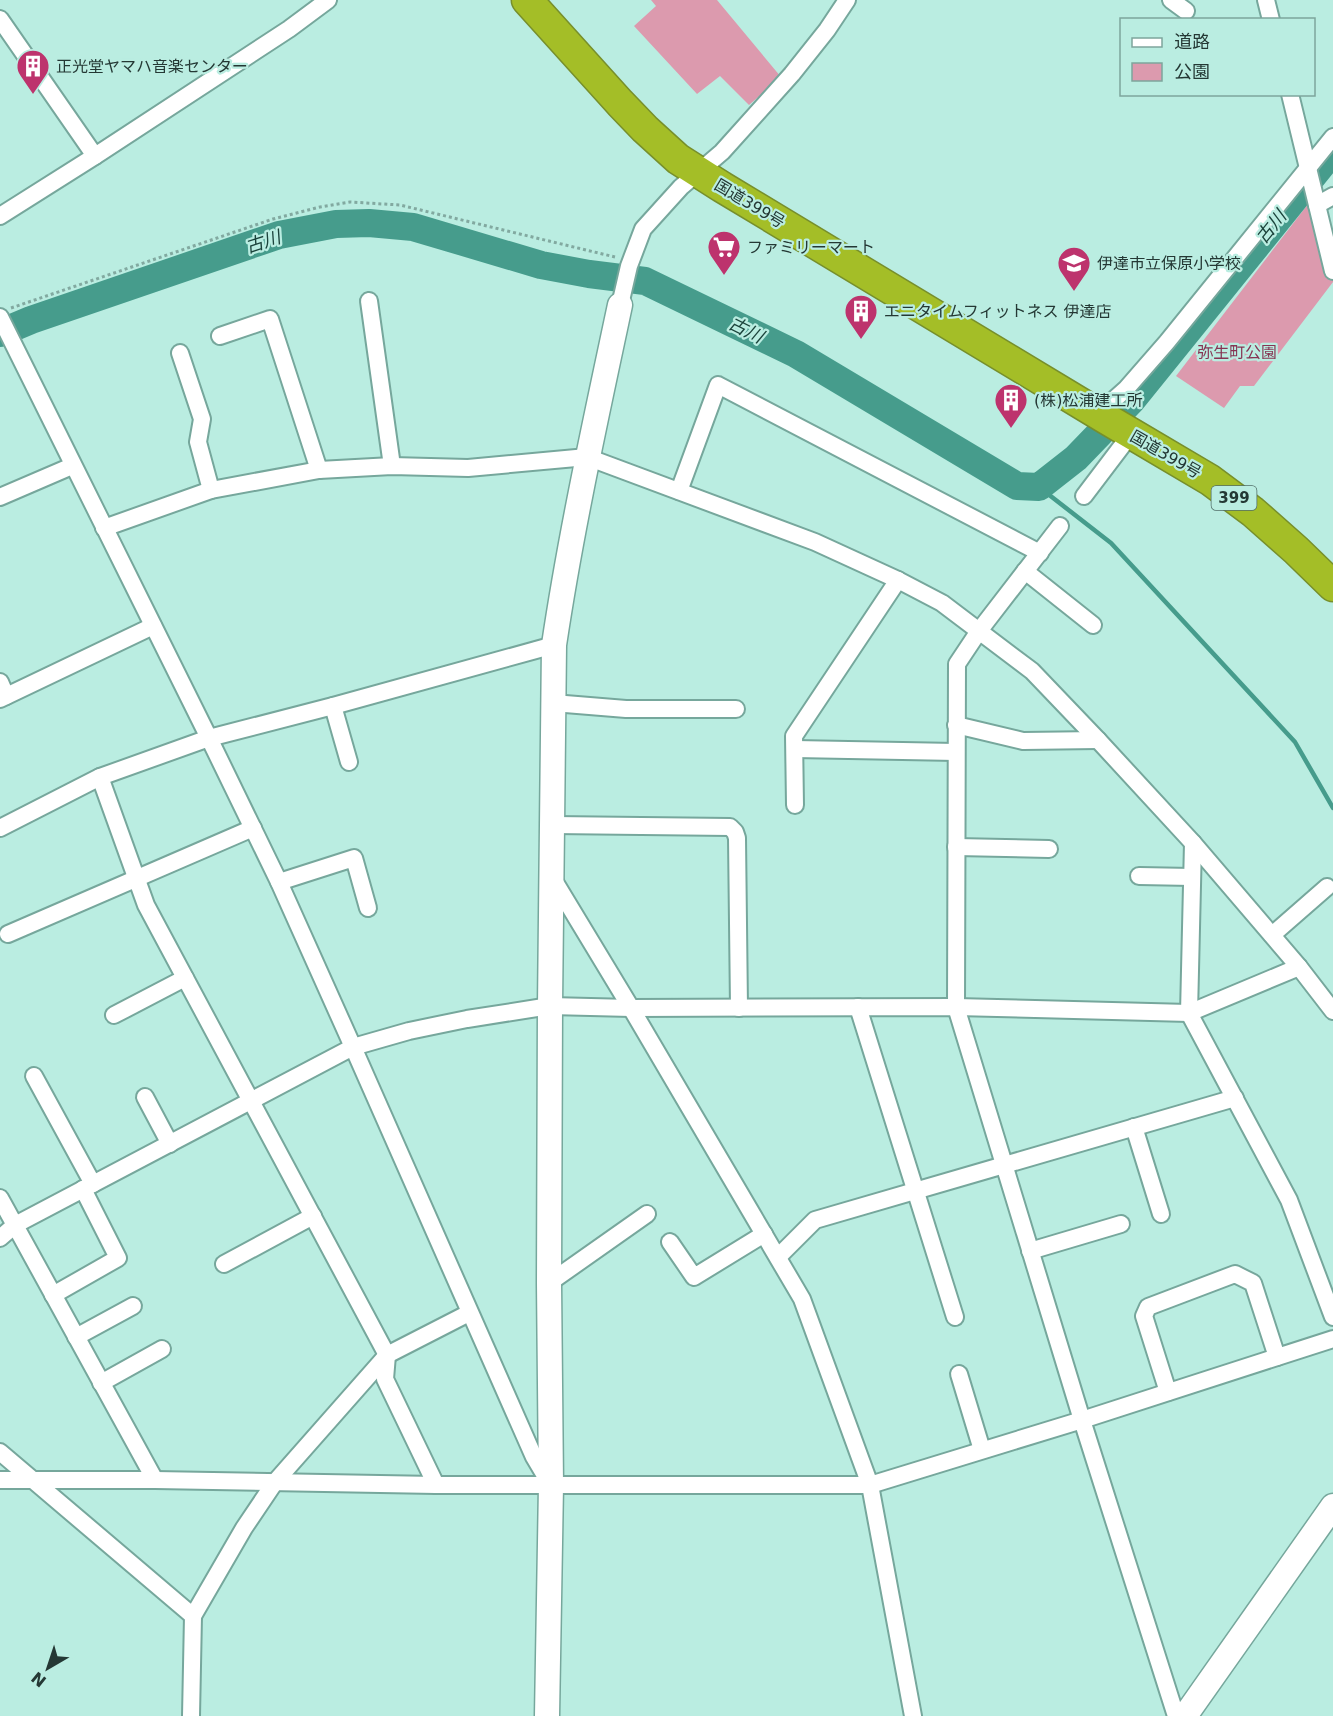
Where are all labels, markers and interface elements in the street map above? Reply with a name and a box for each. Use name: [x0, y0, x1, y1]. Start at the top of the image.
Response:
legend: [1120, 18, 1315, 96]
text: 道路: [1174, 31, 1210, 52]
building icon: 正光堂ヤマハ音楽センター: [15, 48, 51, 95]
place label: 正光堂ヤマハ音楽センター: [56, 57, 248, 76]
text: 公園: [1174, 61, 1210, 82]
street label: 国道399号: [711, 175, 788, 232]
water label: 古川: [1251, 205, 1291, 247]
water label: 古川: [242, 225, 285, 257]
supermarket icon: ファミリーマート: [706, 229, 742, 276]
place label: ファミリーマート: [747, 238, 875, 257]
school or university icon: 伊達市立保原小学校: [1056, 245, 1092, 292]
place label: 伊達市立保原小学校: [1097, 254, 1241, 273]
building icon: エニタイムフィットネス 伊達店: [843, 293, 879, 340]
place label: エニタイムフィットネス 伊達店: [884, 302, 1112, 321]
water label: 古川: [725, 312, 769, 348]
park label: 弥生町公園: [1197, 343, 1277, 362]
building icon: (株)松浦建工所: [993, 382, 1029, 429]
place label: (株)松浦建工所: [1034, 391, 1143, 410]
street label: 国道399号: [1127, 427, 1205, 482]
road number: 399: [1212, 486, 1256, 510]
north arrow: [18, 1638, 78, 1698]
text: N: [28, 1668, 50, 1691]

